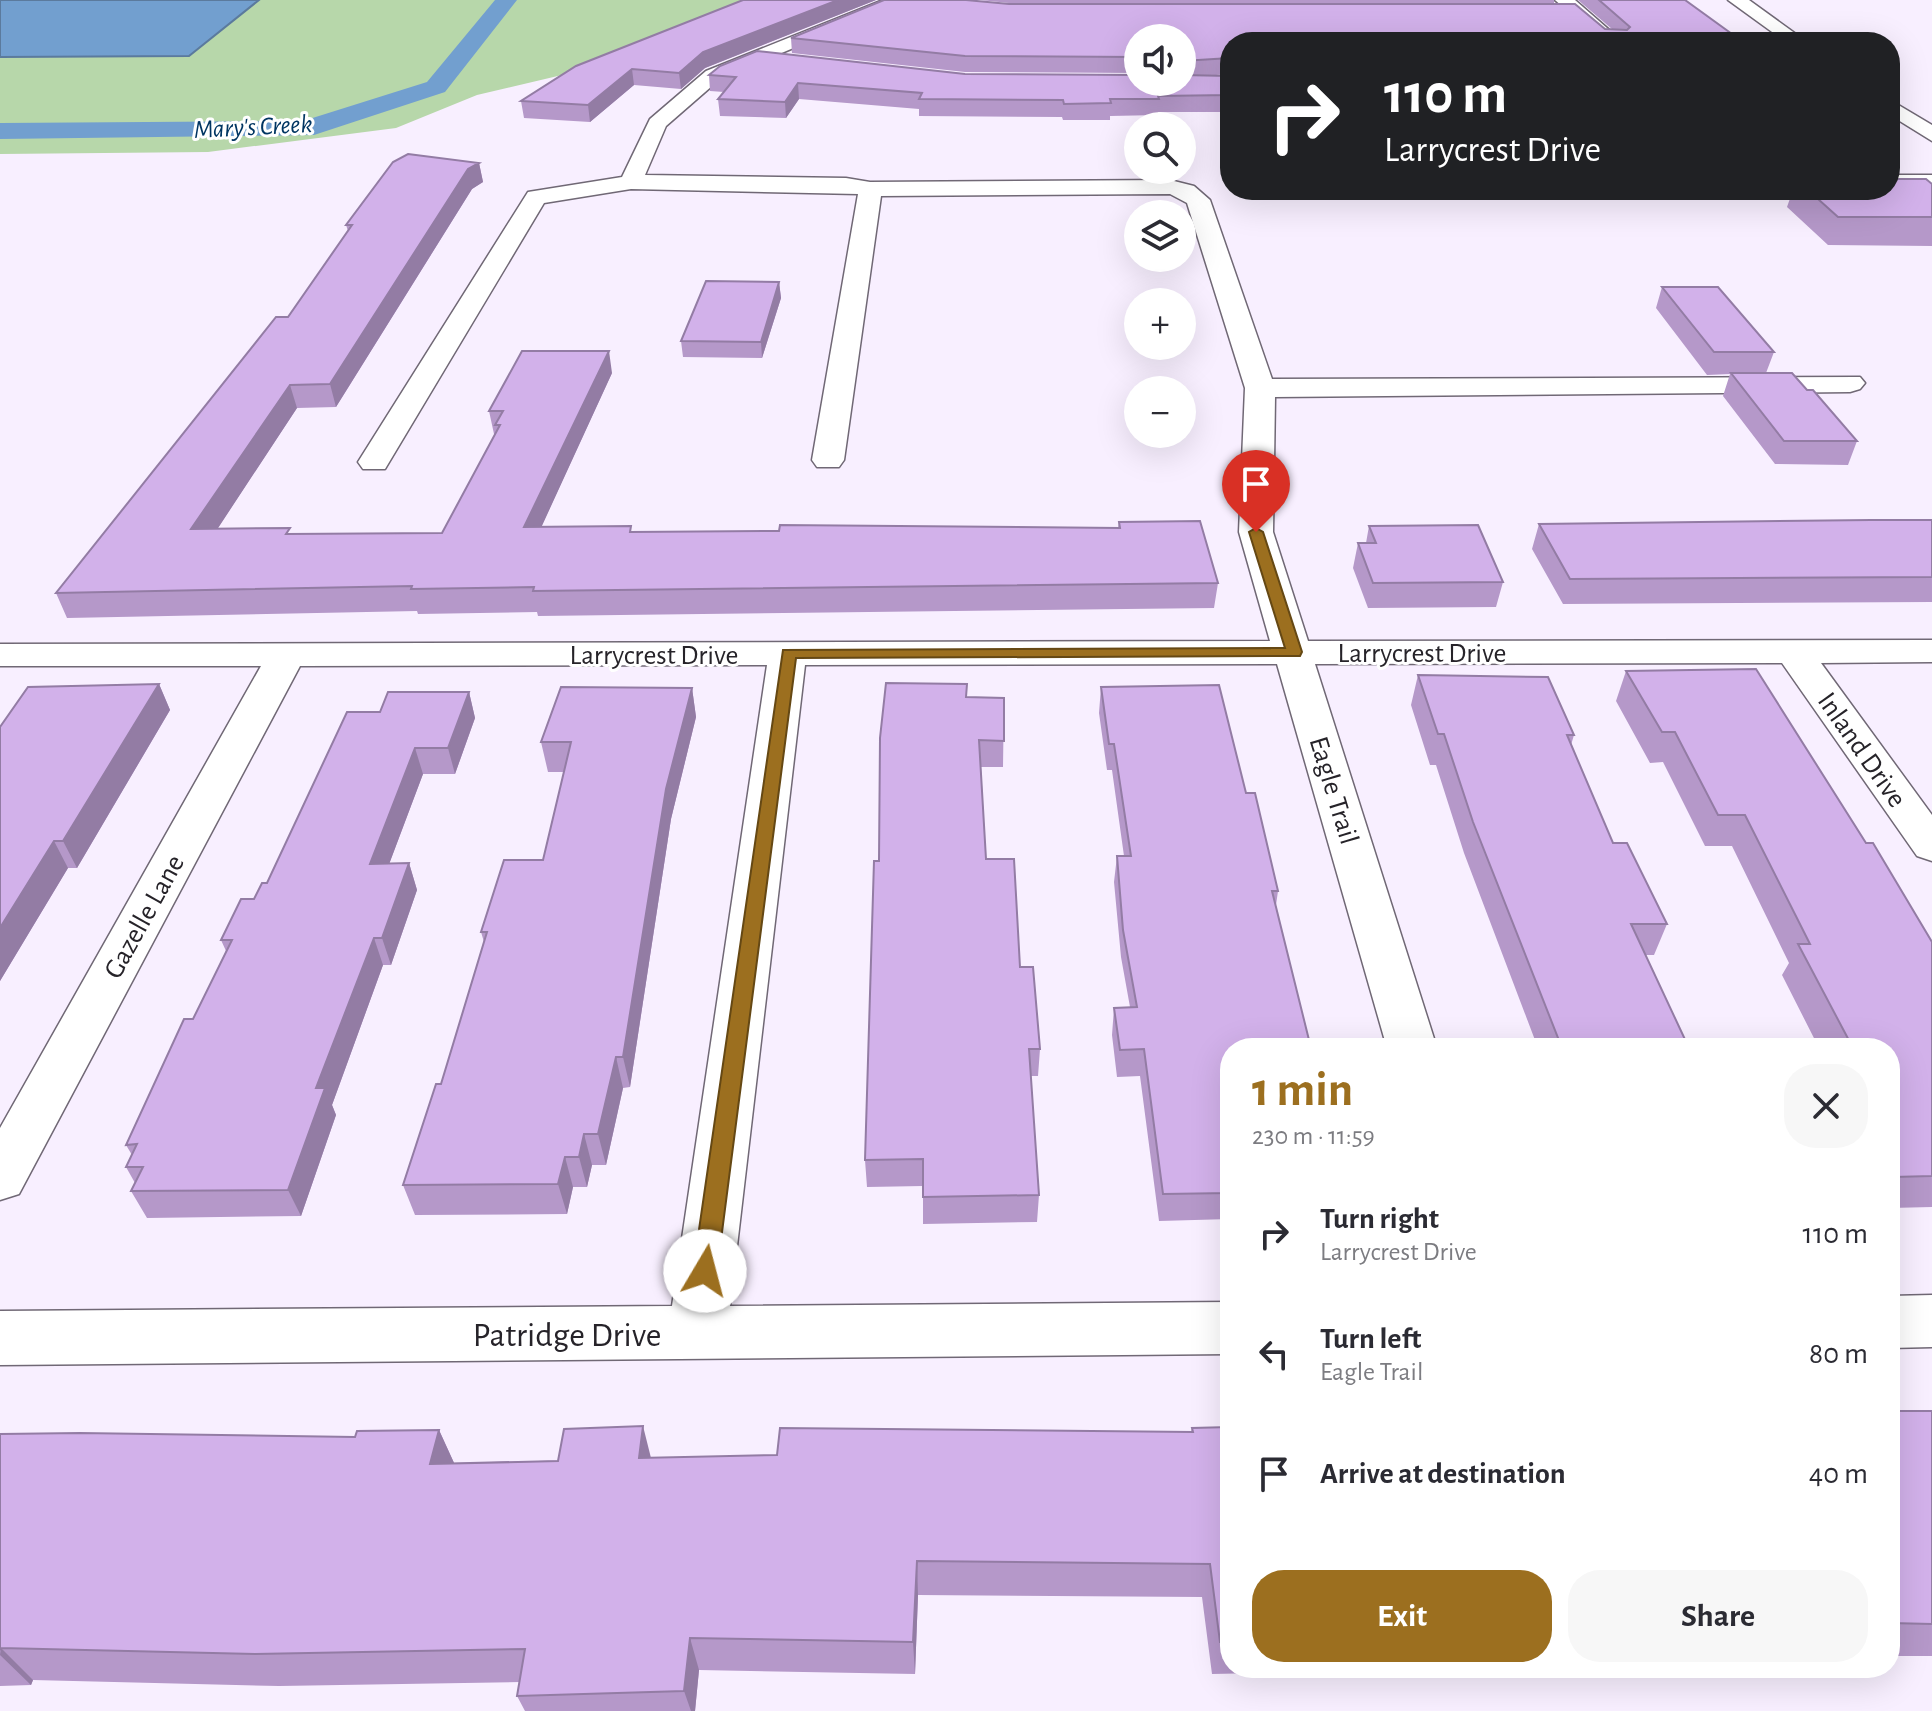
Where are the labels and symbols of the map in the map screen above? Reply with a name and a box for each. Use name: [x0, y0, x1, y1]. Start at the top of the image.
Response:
water label: Mary's Creek: [193, 111, 313, 143]
pin: [1222, 450, 1290, 532]
street label: Larrycrest Drive: [1338, 640, 1506, 668]
street label: Larrycrest Drive: [570, 642, 738, 670]
street label: Inland Drive: [1812, 688, 1911, 813]
street label: Eagle Trail: [1303, 733, 1363, 848]
street label: Gazelle Lane: [99, 850, 190, 983]
position arrow: [663, 1229, 747, 1313]
street label: Patridge Drive: [473, 1319, 661, 1353]

